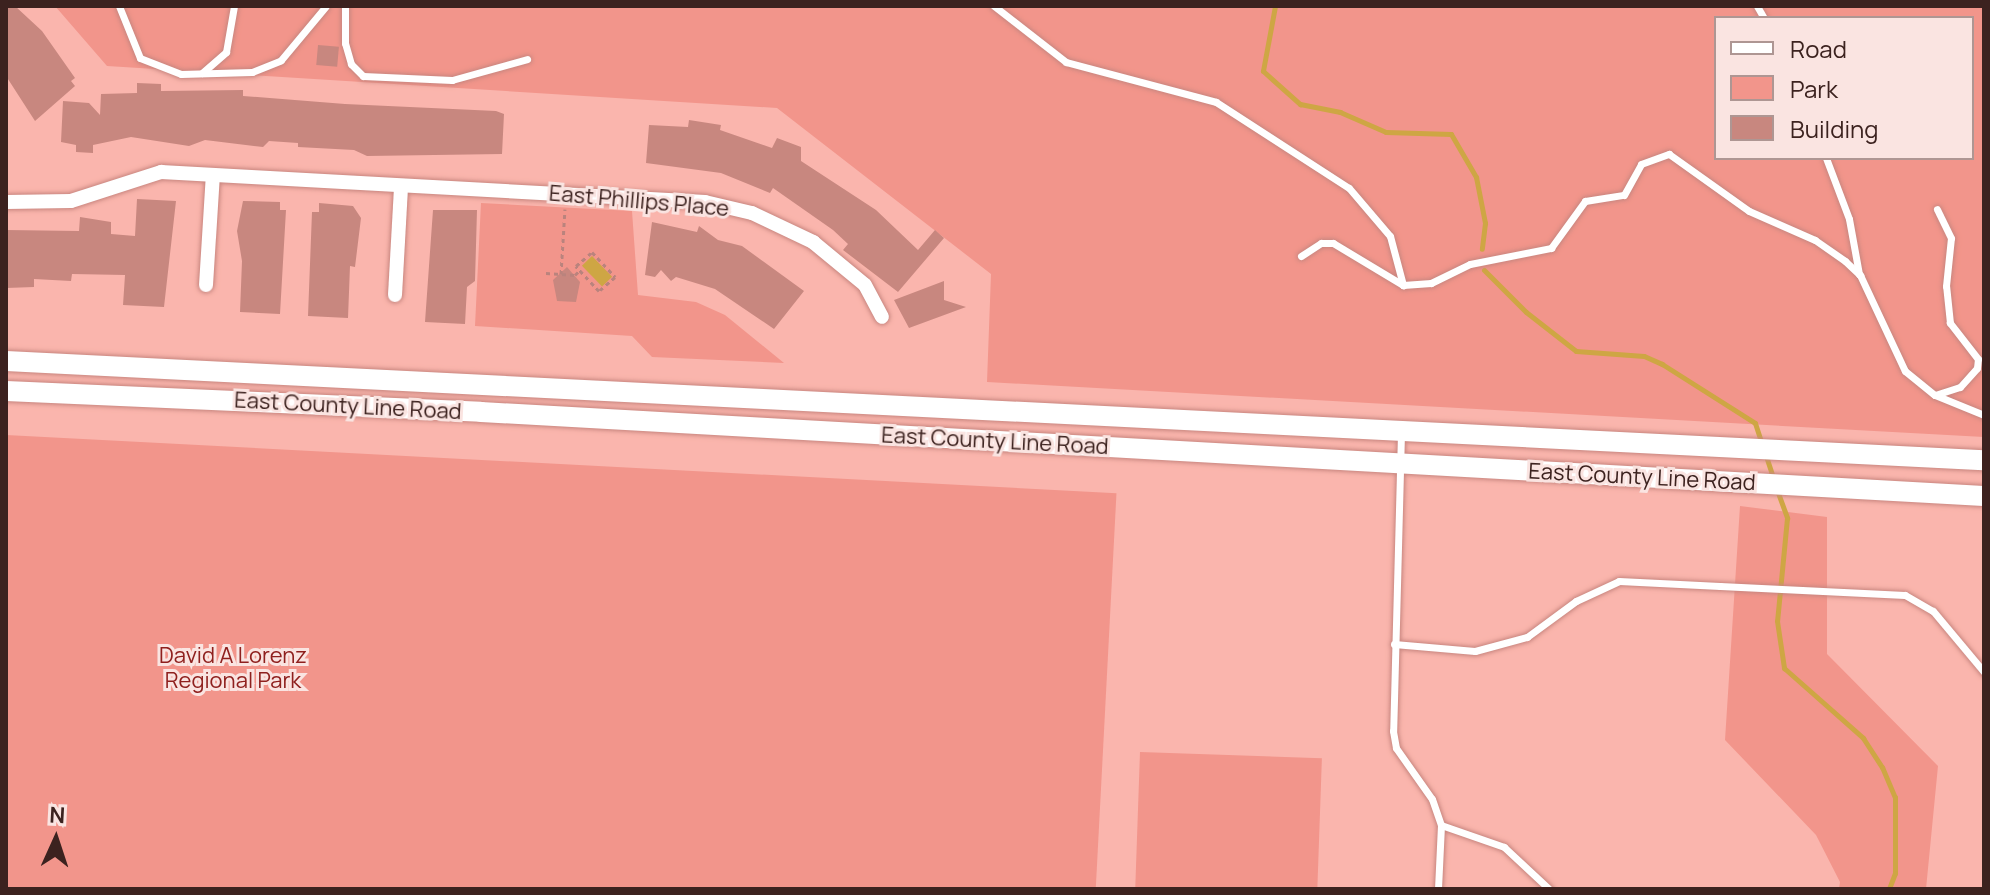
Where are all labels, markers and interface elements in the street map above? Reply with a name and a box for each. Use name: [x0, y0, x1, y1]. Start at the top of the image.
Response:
legend: [1714, 16, 1974, 160]
text: Road: [1790, 32, 1847, 65]
text: Park: [1790, 72, 1838, 105]
text: Building: [1790, 112, 1878, 145]
street label: East Phillips Place: [548, 180, 730, 222]
street label: East County Line Road: [234, 387, 462, 425]
street label: East County Line Road: [881, 422, 1109, 460]
street label: East County Line Road: [1528, 458, 1756, 496]
park label: David A Lorenz Regional Park: [159, 642, 307, 694]
north arrow: [16, 799, 96, 879]
text: N: [49, 800, 66, 830]

